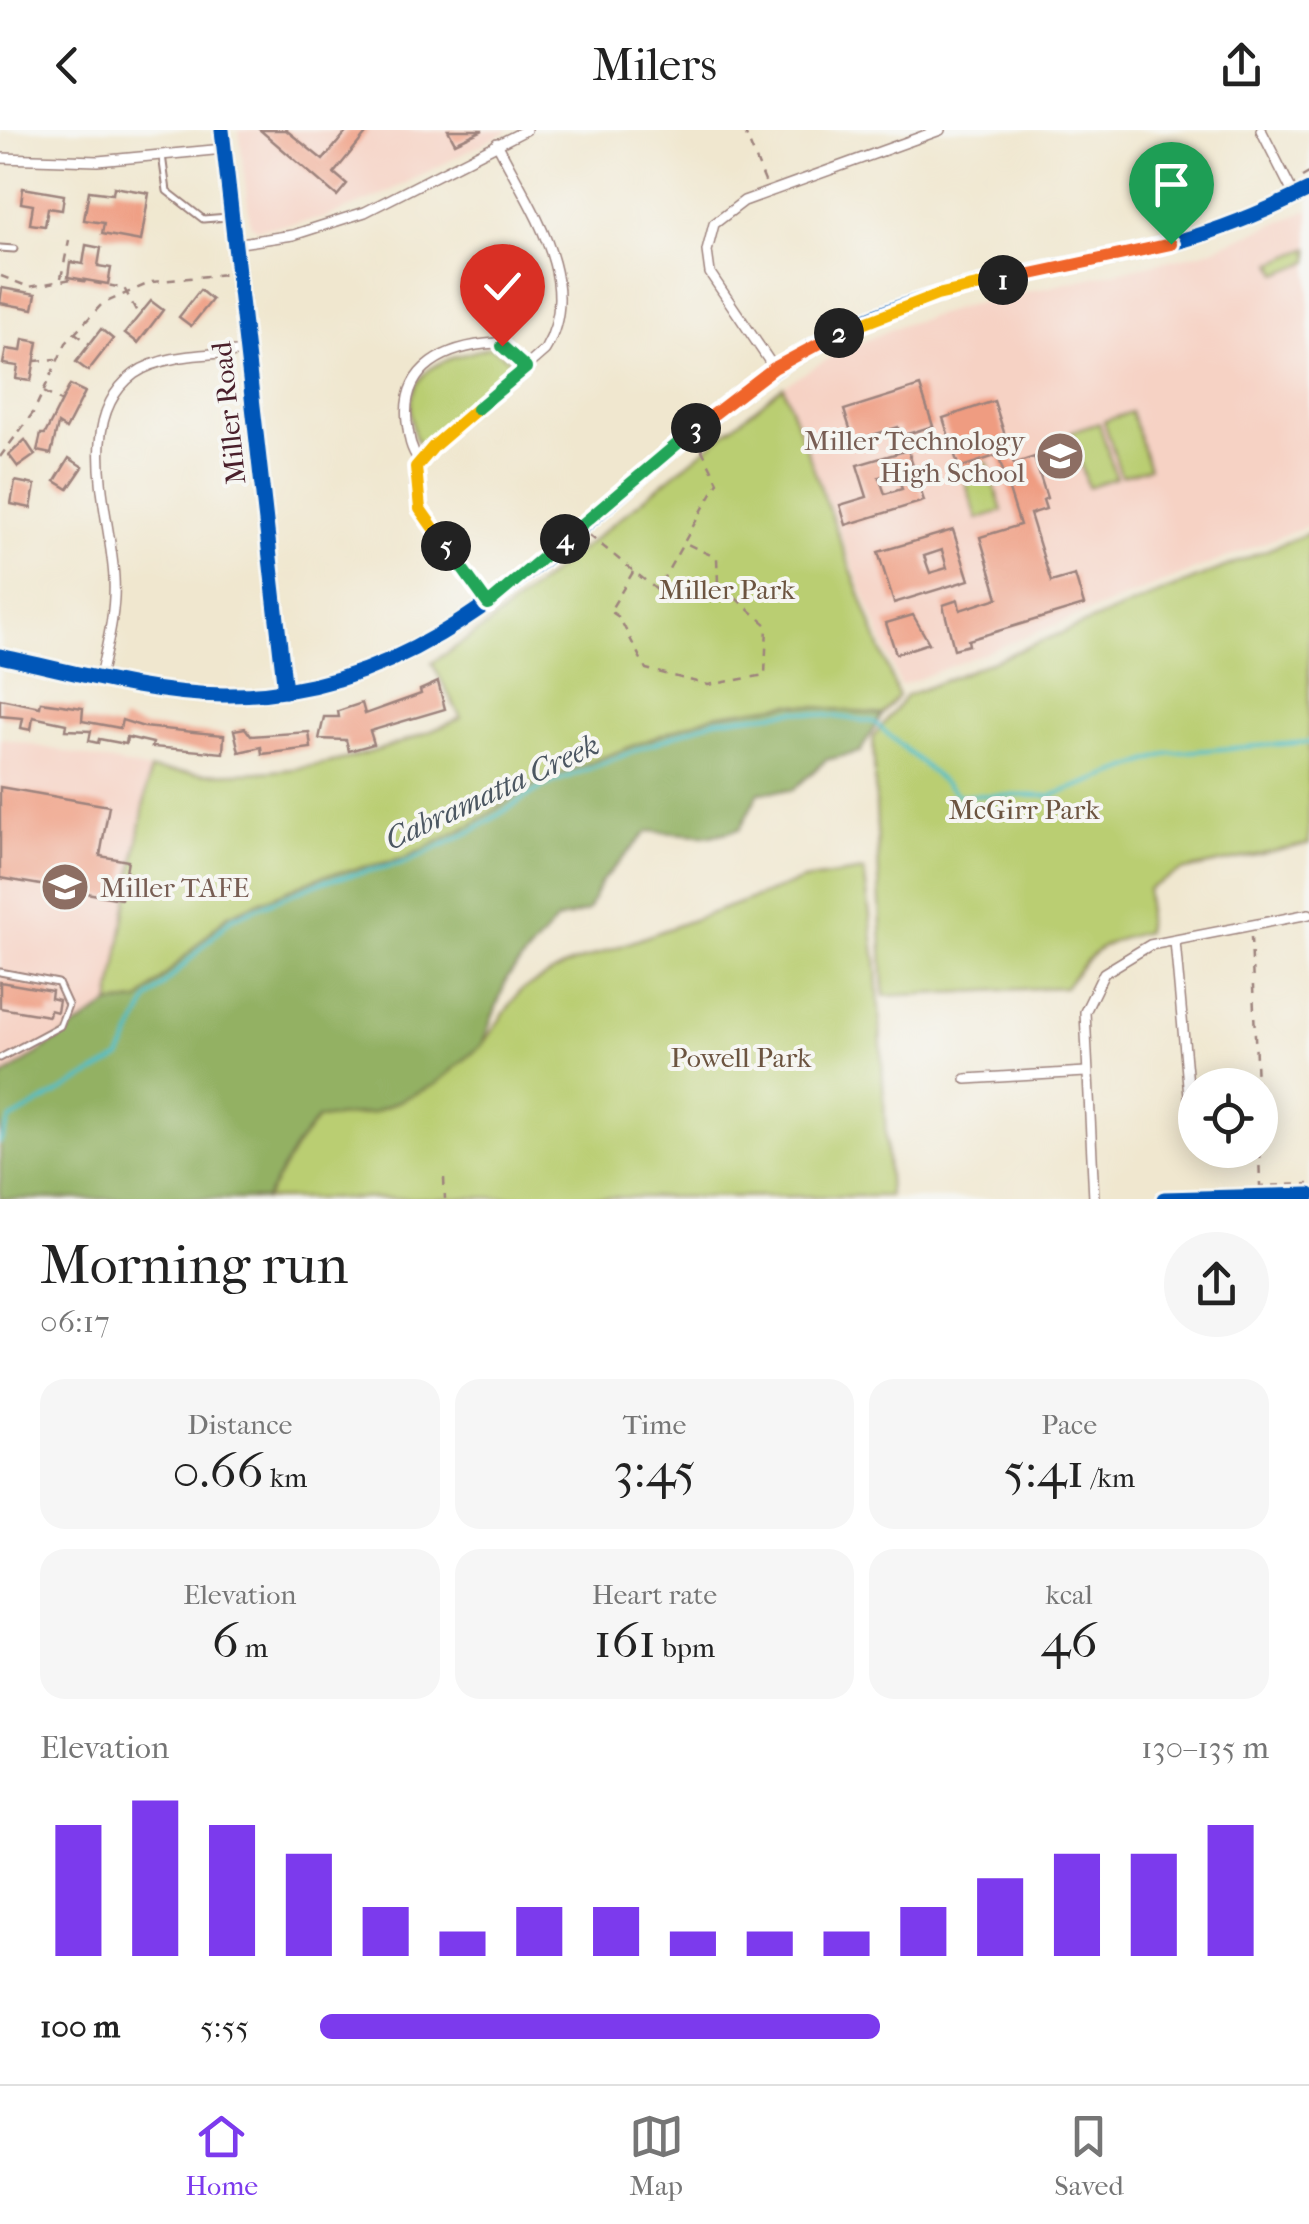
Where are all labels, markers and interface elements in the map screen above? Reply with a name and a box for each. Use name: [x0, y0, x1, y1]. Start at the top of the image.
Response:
icon: back: [40, 38, 95, 93]
icon: share: [1214, 38, 1269, 93]
text: Milers: [592, 39, 717, 92]
pin: [1129, 142, 1214, 245]
icon: arrive: [1144, 157, 1199, 212]
pin: [460, 244, 545, 347]
pin: 1: [978, 255, 1028, 305]
icon: check: [475, 259, 530, 314]
text: 1: [998, 263, 1008, 296]
pin: 2: [814, 308, 864, 358]
text: 2: [832, 316, 846, 349]
street label: Miller Road: [205, 339, 252, 486]
pin: 3: [671, 403, 721, 453]
text: 3: [690, 411, 702, 444]
place label: Miller Technology High School: [804, 424, 1026, 489]
school or university icon: Miller Technology High School: [1034, 430, 1086, 482]
pin: 4: [540, 514, 590, 564]
pin: 5: [421, 521, 471, 571]
text: 4: [557, 522, 573, 555]
text: 5: [440, 529, 452, 562]
park label: Miller Park: [659, 573, 796, 606]
water label: Cabramatta Creek: [380, 727, 605, 857]
park label: McGirr Park: [948, 793, 1100, 826]
school or university icon: Miller TAFE: [39, 861, 91, 913]
place label: Miller TAFE: [100, 871, 249, 904]
park label: Powell Park: [670, 1041, 812, 1074]
map controls: [1178, 1068, 1278, 1168]
button: locate: [1178, 1068, 1278, 1168]
button: share: [1164, 1232, 1269, 1337]
text: Morning run: [40, 1233, 348, 1297]
text: 06:17: [40, 1303, 110, 1340]
text: Distance: [187, 1408, 292, 1441]
text: Time: [623, 1408, 686, 1441]
text: Pace: [1041, 1408, 1097, 1441]
text: 0.66: [172, 1441, 264, 1500]
text: 3:45: [613, 1441, 696, 1500]
text: 5:41: [1003, 1441, 1084, 1500]
text: km: [264, 1461, 307, 1494]
text: /km: [1084, 1461, 1135, 1494]
text: Elevation: [183, 1578, 296, 1611]
text: Heart rate: [592, 1578, 717, 1611]
text: kcal: [1046, 1578, 1093, 1611]
text: 6: [212, 1611, 239, 1670]
text: 161: [594, 1611, 656, 1670]
text: 46: [1041, 1611, 1097, 1670]
text: m: [239, 1631, 268, 1664]
text: bpm: [656, 1631, 715, 1664]
text: Elevation: [40, 1729, 169, 1766]
text: 130–135 m: [1141, 1729, 1269, 1766]
text: 100 m: [40, 2008, 120, 2045]
text: 5:55: [200, 2008, 249, 2045]
tab: Home: [185, 2109, 258, 2202]
tab: Map: [629, 2109, 684, 2202]
tab: Saved: [1054, 2109, 1124, 2202]

